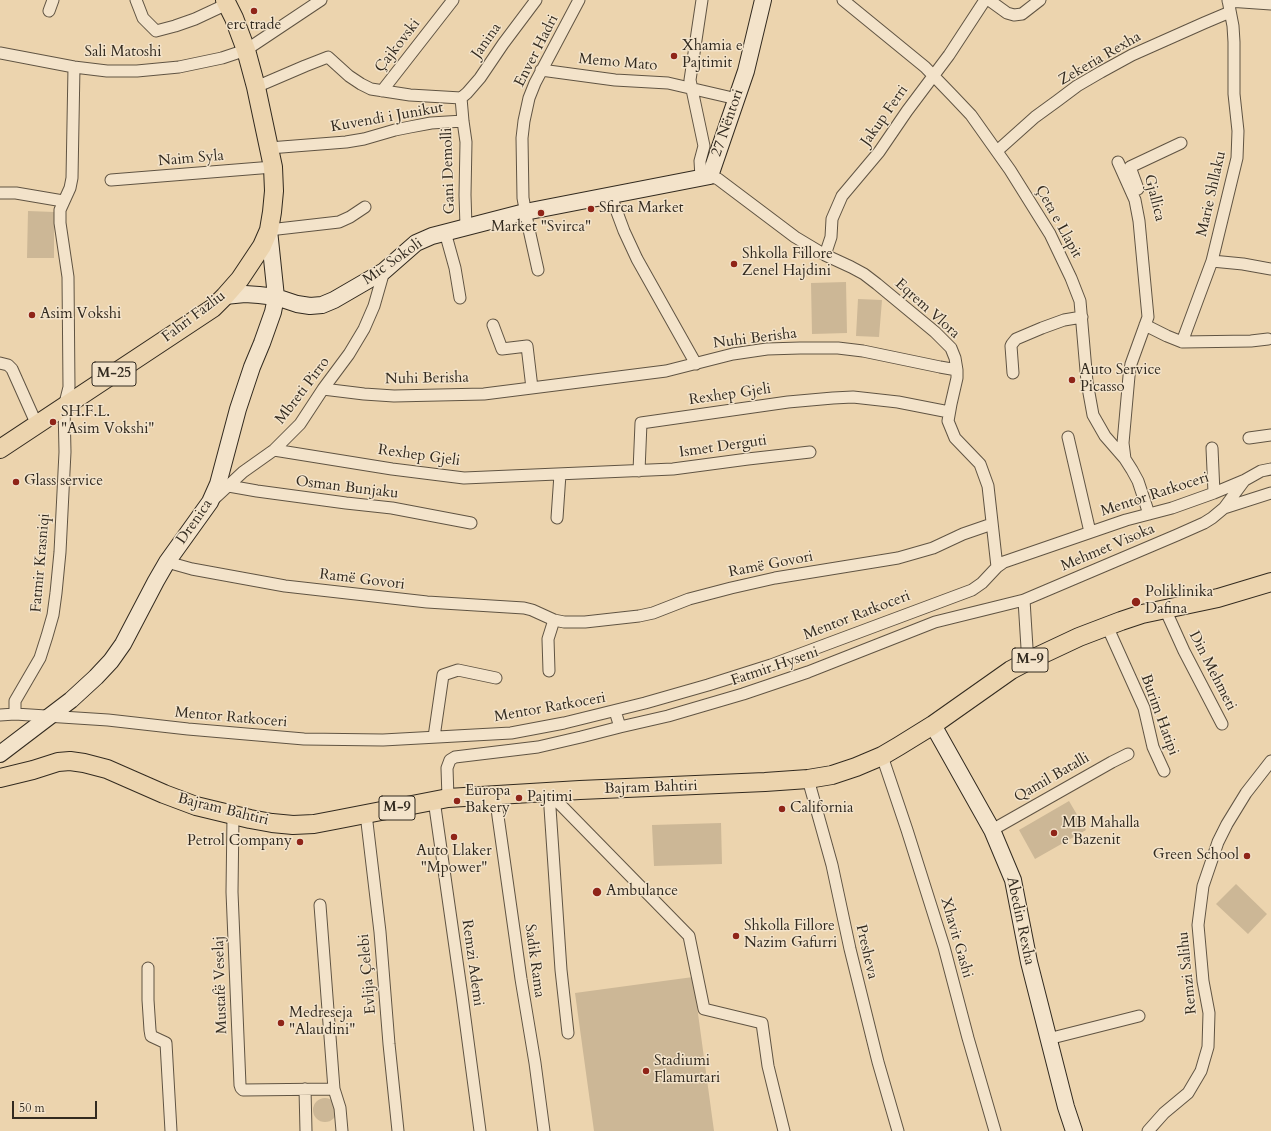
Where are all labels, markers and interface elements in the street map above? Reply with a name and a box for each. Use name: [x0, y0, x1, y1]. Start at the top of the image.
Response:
marker: erc trade: [249, 6, 259, 16]
street label: Enver Hadri: [511, 12, 563, 90]
street label: Çajkovski: [371, 16, 425, 76]
place label: erc trade: [227, 17, 281, 35]
street label: Janina: [468, 20, 506, 62]
street label: Zekeria Rexha: [1056, 28, 1144, 90]
place label: Xhamia e Pajtimit: [682, 38, 743, 73]
street label: Sali Matoshi: [85, 44, 161, 62]
street label: Memo Mato: [578, 51, 658, 75]
marker: Xhamia e Pajtimit: [669, 51, 679, 61]
street label: Jakup Ferri: [857, 82, 913, 150]
street label: 27 Nëntori: [708, 87, 748, 159]
street label: Kuvendi i Junikut: [329, 99, 445, 137]
street label: Gani Demolli: [438, 127, 460, 215]
street label: Naim Syla: [157, 147, 225, 171]
street label: Marie Shllaku: [1193, 149, 1231, 239]
street label: Gjallica: [1139, 173, 1169, 223]
street label: Çeta e Llapit: [1031, 182, 1085, 262]
place label: Sfirca Market: [599, 200, 683, 218]
marker: Sfirca Market: [586, 204, 596, 214]
marker: Market "Svirca": [536, 208, 546, 218]
place label: Market "Svirca": [491, 219, 591, 237]
street label: Mic Sokoli: [360, 235, 426, 289]
place label: Shkolla Fillore Zenel Hajdini: [742, 246, 833, 281]
marker: Shkolla Fillore Zenel Hajdini: [729, 259, 739, 269]
street label: Eqrem Vlora: [891, 275, 963, 343]
street label: Fahri Fazliu: [159, 287, 229, 347]
place label: Asim Vokshi: [40, 306, 121, 324]
marker: Asim Vokshi: [27, 310, 37, 320]
street label: Nuhi Berisha: [712, 325, 798, 353]
street label: Mbreti Pirro: [272, 354, 334, 428]
road number: M-25: [92, 362, 136, 386]
place label: Auto Service Picasso: [1080, 362, 1161, 397]
street label: Nuhi Berisha: [385, 369, 469, 389]
marker: Auto Service Picasso: [1067, 375, 1077, 385]
street label: Rexhep Gjeli: [688, 380, 772, 410]
place label: SH.F.L. "Asim Vokshi": [61, 404, 154, 439]
marker: SH.F.L. "Asim Vokshi": [48, 417, 58, 427]
street label: Ismet Derguti: [678, 432, 768, 462]
street label: Rexhep Gjeli: [377, 441, 461, 471]
street label: Mentor Ratkoceri: [1099, 469, 1211, 521]
place label: Glass service: [24, 473, 103, 491]
street label: Osman Bunjaku: [294, 473, 400, 503]
marker: Glass service: [11, 477, 21, 487]
street label: Drenica: [173, 496, 217, 548]
street label: Fatmir Krasniqi: [28, 513, 54, 613]
street label: Mehmet Visoka: [1058, 520, 1158, 576]
street label: Ramë Govori: [727, 548, 815, 582]
street label: Ramë Govori: [318, 566, 406, 594]
place label: Poliklinika Dafina: [1145, 584, 1213, 619]
street label: Mentor Ratkoceri: [801, 587, 913, 645]
marker: Poliklinika Dafina: [1130, 596, 1142, 608]
street label: Din Mehmeti: [1184, 628, 1240, 714]
street label: Fatmir Hyseni: [729, 644, 821, 690]
road number: M-9: [1012, 648, 1048, 672]
street label: Burim Hatipi: [1136, 672, 1182, 758]
street label: Mentor Ratkoceri: [493, 689, 607, 727]
street label: Mentor Ratkoceri: [174, 704, 288, 732]
street label: Qamil Batalli: [1011, 749, 1093, 807]
street label: Bajram Bahtiri: [604, 777, 698, 799]
place label: Europa Bakery: [465, 783, 511, 818]
place label: Pajtimi: [527, 789, 572, 807]
street label: Bajram Bahtiri: [176, 790, 270, 830]
marker: Pajtimi: [514, 793, 524, 803]
road number: M-9: [379, 796, 415, 820]
marker: Europa Bakery: [452, 796, 462, 806]
place label: California: [790, 800, 853, 818]
marker: California: [777, 804, 787, 814]
place label: MB Mahalla e Bazenit: [1062, 815, 1140, 850]
marker: MB Mahalla e Bazenit: [1049, 828, 1059, 838]
marker: Auto Llaker "Mpower": [449, 832, 459, 842]
place label: Petrol Company: [187, 833, 292, 851]
marker: Petrol Company: [295, 837, 305, 847]
place label: Auto Llaker "Mpower": [416, 843, 492, 878]
place label: Green School: [1153, 847, 1239, 865]
marker: Green School: [1242, 851, 1252, 861]
street label: Abedin Rexha: [1002, 875, 1038, 967]
place label: Ambulance: [606, 883, 678, 901]
marker: Ambulance: [591, 886, 603, 898]
street label: Xhavit Gashi: [936, 896, 976, 980]
place label: Shkolla Fillore Nazim Gafurri: [744, 918, 837, 953]
street label: Remzi Ademi: [457, 919, 487, 1007]
street label: Sadik Rama: [520, 923, 548, 999]
street label: Presheva: [851, 923, 881, 981]
marker: Shkolla Fillore Nazim Gafurri: [731, 931, 741, 941]
street label: Remzi Salihu: [1175, 931, 1201, 1015]
street label: Evlija Çelebi: [356, 933, 380, 1015]
street label: Mustafë Veselaj: [210, 936, 232, 1034]
place label: Medreseja "Alaudini": [289, 1005, 355, 1040]
marker: Medreseja "Alaudini": [276, 1018, 286, 1028]
place label: Stadiumi Flamurtari: [654, 1053, 720, 1088]
marker: Stadiumi Flamurtari: [641, 1066, 651, 1076]
scale bar: [14, 1093, 99, 1119]
text: 50 m: [19, 1100, 45, 1116]

